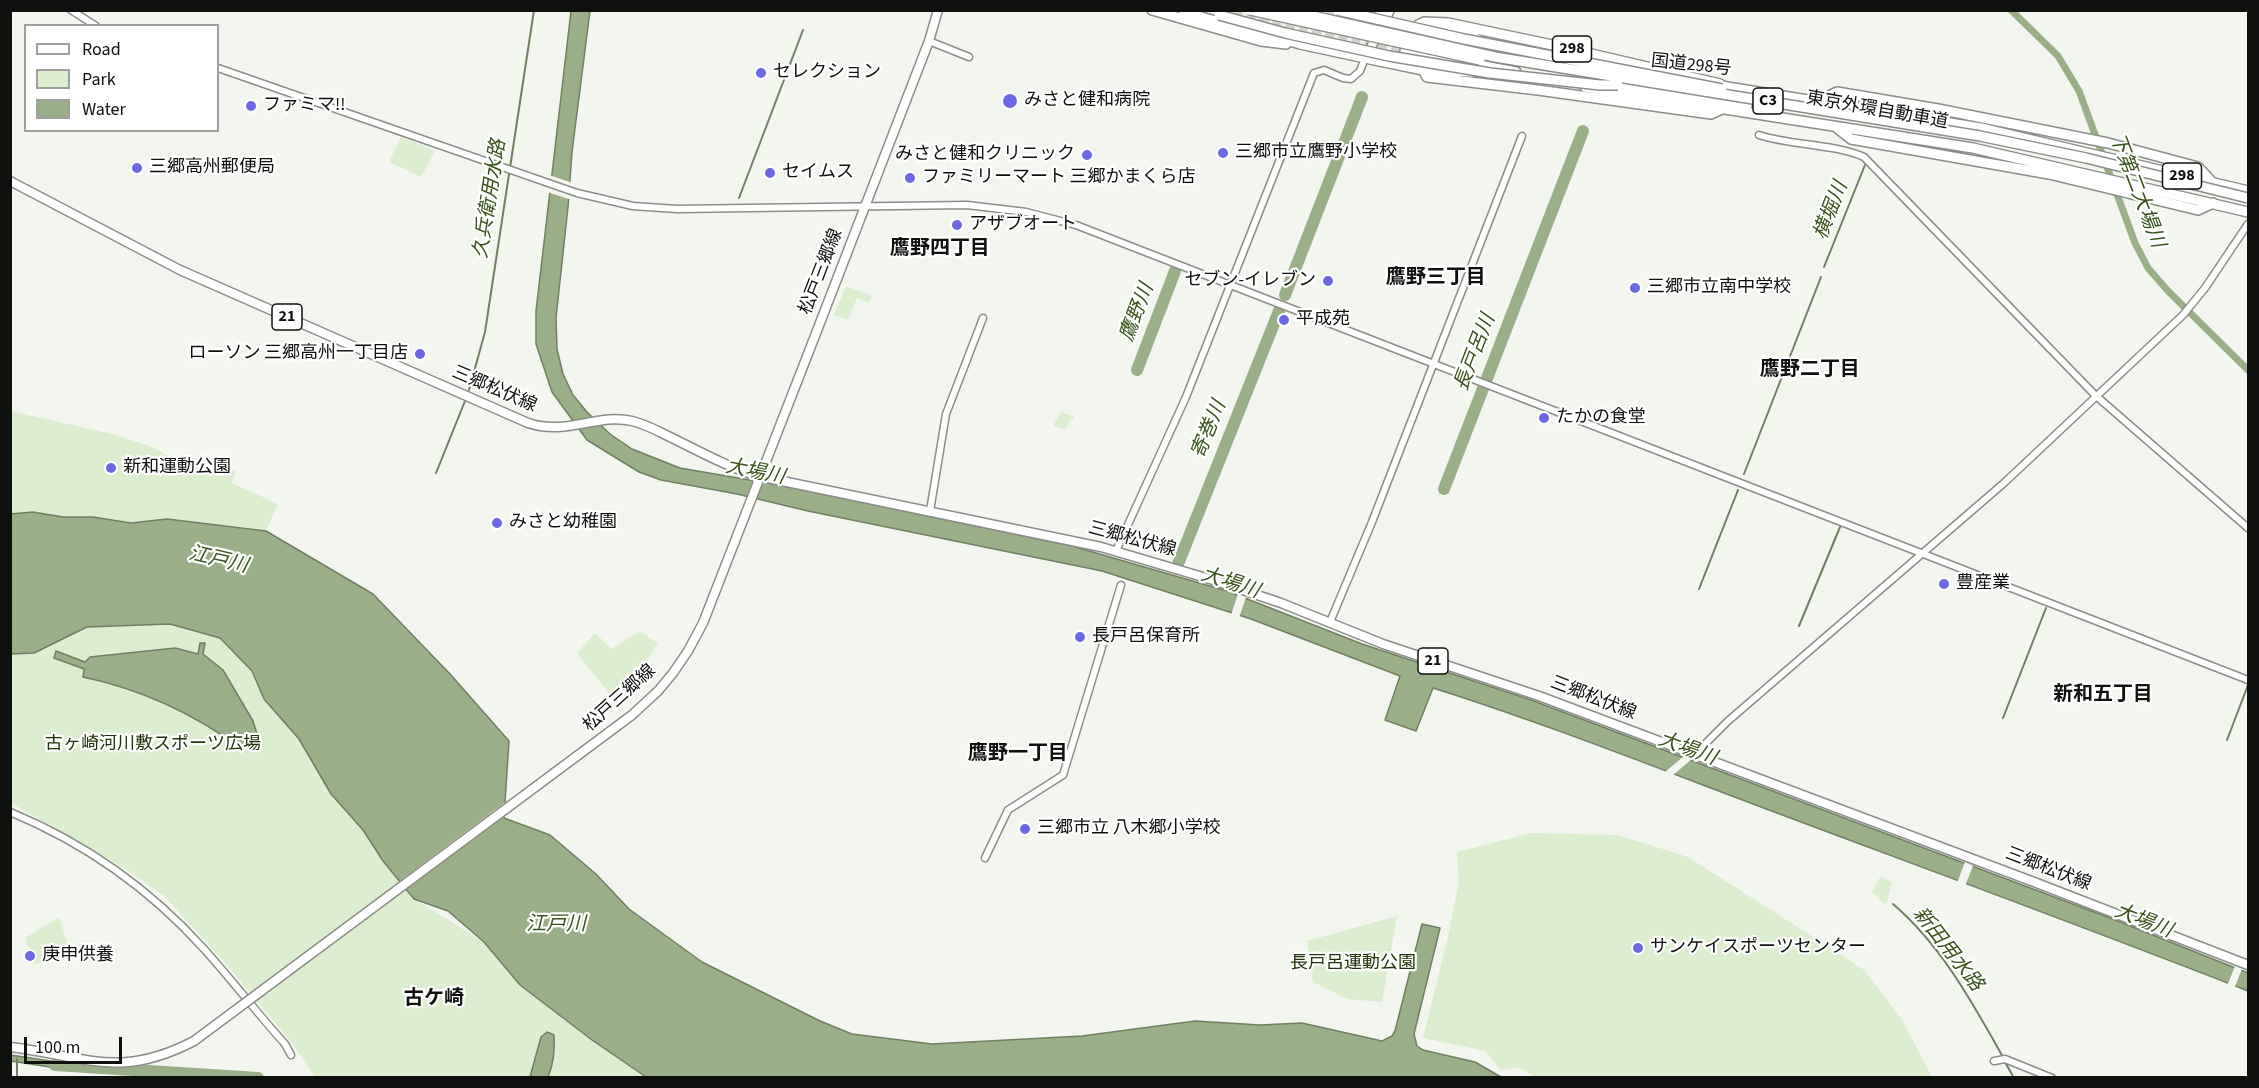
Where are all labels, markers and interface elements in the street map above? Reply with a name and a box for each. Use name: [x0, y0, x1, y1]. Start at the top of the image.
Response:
legend: [24, 24, 219, 132]
road number: 298: [1552, 36, 1592, 62]
text: Road: [82, 37, 121, 62]
street label: 国道298号: [1650, 51, 1732, 81]
place label: セレクション: [773, 62, 881, 84]
marker: セレクション: [754, 66, 768, 80]
text: Park: [82, 67, 116, 92]
road number: C3: [1753, 88, 1783, 114]
street label: 東京外環自動車道: [1804, 88, 1950, 134]
place label: みさと健和病院: [1024, 90, 1150, 112]
marker: みさと健和病院: [1001, 92, 1019, 110]
place label: ファミマ!!: [263, 95, 345, 117]
text: Water: [82, 97, 126, 122]
marker: ファミマ!!: [244, 99, 258, 113]
water label: 下第二大場川: [2103, 131, 2169, 251]
water label: 久兵衛用水路: [470, 138, 512, 260]
place label: 三郷市立鷹野小学校: [1235, 142, 1397, 164]
place label: みさと健和クリニック: [895, 144, 1075, 166]
marker: 三郷市立鷹野小学校: [1216, 146, 1230, 160]
marker: みさと健和クリニック: [1080, 148, 1094, 162]
place label: 三郷高州郵便局: [149, 157, 275, 179]
marker: 三郷高州郵便局: [130, 161, 144, 175]
place label: セイムス: [782, 162, 854, 184]
road number: 298: [2162, 163, 2202, 189]
marker: セイムス: [763, 166, 777, 180]
place label: ファミリーマート 三郷かまくら店: [922, 167, 1196, 189]
marker: ファミリーマート 三郷かまくら店: [903, 171, 917, 185]
water label: 横堀川: [1810, 179, 1854, 243]
place label: アザブオート: [969, 214, 1077, 236]
marker: アザブオート: [950, 218, 964, 232]
street label: 松戸三郷線: [796, 226, 848, 318]
district label: 鷹野四丁目: [890, 238, 990, 262]
district label: 鷹野三丁目: [1386, 267, 1486, 291]
place label: セブン-イレブン: [1184, 270, 1316, 292]
marker: セブン-イレブン: [1321, 274, 1335, 288]
place label: 三郷市立南中学校: [1647, 277, 1791, 299]
water label: 鷹野川: [1116, 281, 1160, 345]
marker: 三郷市立南中学校: [1628, 281, 1642, 295]
road number: 21: [272, 304, 302, 330]
place label: 平成苑: [1296, 309, 1350, 331]
water label: 長戸呂川: [1450, 311, 1502, 395]
marker: 平成苑: [1277, 313, 1291, 327]
place label: ローソン 三郷高州一丁目店: [188, 343, 408, 365]
marker: ローソン 三郷高州一丁目店: [413, 347, 427, 361]
district label: 鷹野二丁目: [1760, 359, 1860, 383]
street label: 三郷松伏線: [448, 362, 540, 418]
water label: 寄巻川: [1188, 398, 1232, 462]
place label: たかの食堂: [1556, 407, 1646, 429]
marker: たかの食堂: [1537, 411, 1551, 425]
water label: 大場川: [723, 455, 787, 491]
place label: 新和運動公園: [123, 457, 231, 479]
marker: 新和運動公園: [104, 461, 118, 475]
place label: みさと幼稚園: [509, 512, 617, 534]
marker: みさと幼稚園: [490, 516, 504, 530]
street label: 三郷松伏線: [1086, 518, 1178, 562]
water label: 江戸川: [186, 543, 250, 579]
water label: 大場川: [1198, 563, 1262, 605]
place label: 豊産業: [1956, 573, 2010, 595]
marker: 豊産業: [1937, 577, 1951, 591]
place label: 長戸呂保育所: [1092, 626, 1200, 648]
marker: 長戸呂保育所: [1073, 630, 1087, 644]
road number: 21: [1418, 648, 1448, 674]
street label: 松戸三郷線: [579, 661, 661, 737]
street label: 三郷松伏線: [1547, 673, 1639, 725]
district label: 新和五丁目: [2053, 684, 2153, 708]
water label: 大場川: [1655, 728, 1719, 772]
park label: 古ヶ崎河川敷スポーツ広場: [45, 734, 261, 756]
district label: 鷹野一丁目: [968, 743, 1068, 767]
place label: 三郷市立 八木郷小学校: [1037, 818, 1221, 840]
marker: 三郷市立 八木郷小学校: [1018, 822, 1032, 836]
street label: 三郷松伏線: [2002, 844, 2094, 896]
water label: 大場川: [2111, 900, 2175, 944]
water label: 新田用水路: [1907, 903, 1987, 997]
water label: 江戸川: [526, 914, 586, 938]
place label: サンケイスポーツセンター: [1650, 937, 1866, 959]
marker: サンケイスポーツセンター: [1631, 941, 1645, 955]
place label: 庚申供養: [42, 945, 114, 967]
marker: 庚申供養: [23, 949, 37, 963]
park label: 長戸呂運動公園: [1290, 953, 1416, 975]
district label: 古ケ崎: [404, 988, 464, 1012]
scale bar: [27, 1025, 124, 1063]
text: 100 m: [35, 1035, 80, 1060]

